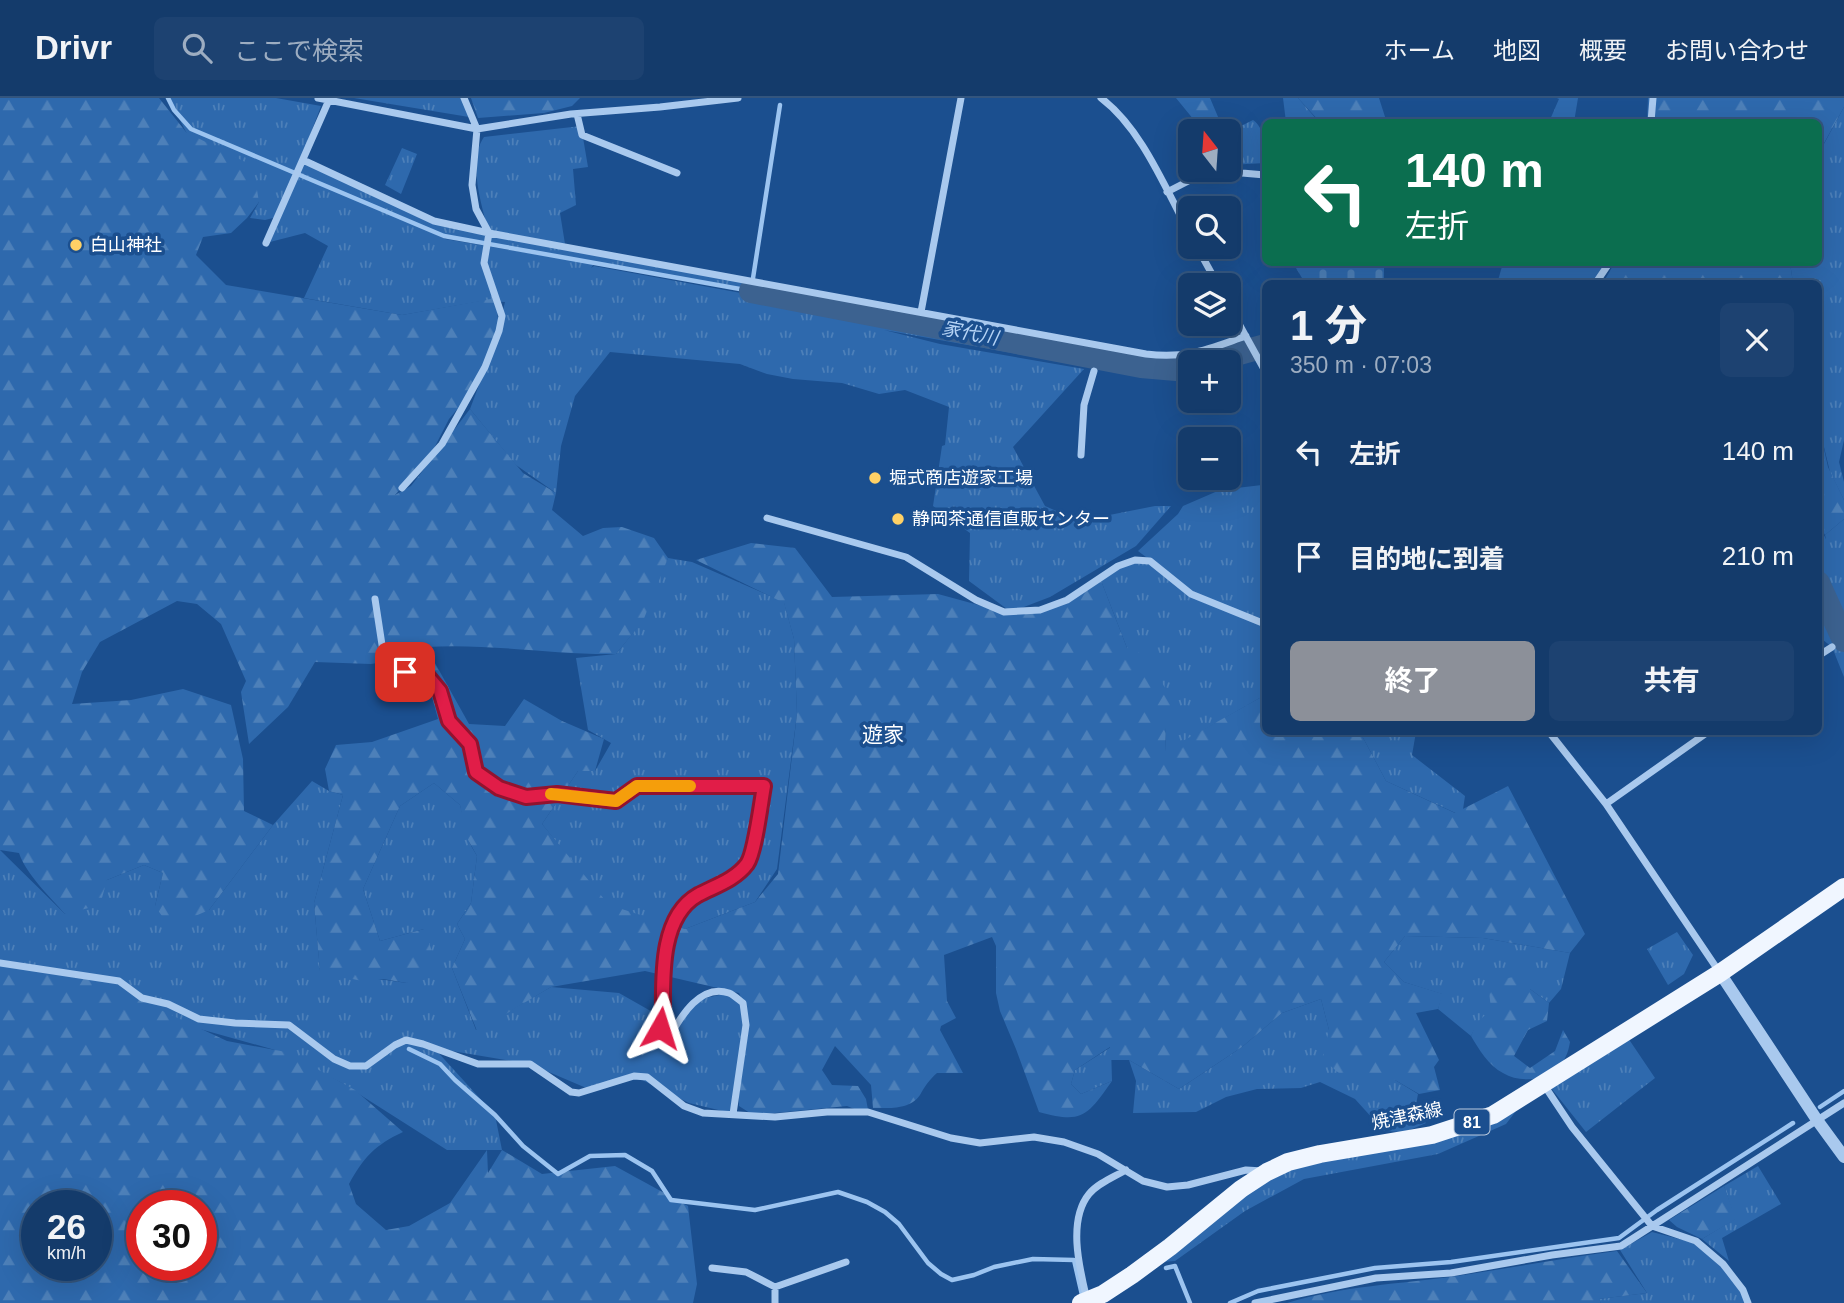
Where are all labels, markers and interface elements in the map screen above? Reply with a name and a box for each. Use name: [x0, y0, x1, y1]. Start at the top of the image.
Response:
search box: [154, 17, 644, 80]
text: Drivr: [35, 29, 112, 66]
icon: search: [178, 29, 216, 67]
text: ここで検索: [234, 36, 364, 66]
text: ホーム: [1384, 37, 1455, 64]
text: 地図: [1493, 37, 1541, 64]
text: 概要: [1579, 37, 1627, 64]
text: お問い合わせ: [1665, 37, 1809, 64]
north arrow: [1178, 119, 1241, 182]
map controls: [1178, 119, 1241, 490]
text: 140 m: [1405, 143, 1544, 197]
icon: left: [1290, 147, 1381, 238]
button: search: [1178, 196, 1241, 259]
text: 左折: [1405, 208, 1469, 244]
place label: 白山神社: [90, 235, 162, 255]
marker: 白山神社: [68, 237, 84, 253]
button: layers: [1178, 273, 1241, 336]
text: 1 分: [1290, 302, 1367, 349]
button: close: [1720, 303, 1794, 377]
water label: 家代川: [940, 317, 1002, 349]
button: +: [1178, 350, 1241, 413]
text: 350 m · 07:03: [1290, 352, 1432, 378]
button: −: [1178, 427, 1241, 490]
icon: left: [1290, 433, 1328, 471]
text: 140 m: [1722, 436, 1794, 466]
text: 左折: [1349, 439, 1401, 469]
place label: 堀式商店遊家工場: [889, 468, 1033, 488]
marker: 堀式商店遊家工場: [867, 470, 883, 486]
place label: 静岡茶通信直販センター: [912, 509, 1110, 529]
marker: 静岡茶通信直販センター: [890, 511, 906, 527]
icon: arrive: [1290, 538, 1328, 576]
text: 210 m: [1722, 541, 1794, 571]
text: 目的地に到着: [1349, 544, 1505, 574]
button: 終了: [1290, 641, 1535, 721]
button: 共有: [1549, 641, 1794, 721]
pin: [375, 642, 435, 702]
icon: arrive: [386, 653, 424, 691]
district label: 遊家: [862, 723, 904, 746]
position arrow: [623, 991, 697, 1065]
street label: 焼津森線: [1370, 1099, 1444, 1133]
road number: 81: [1454, 1110, 1490, 1134]
speed limit sign: 30: [126, 1190, 217, 1281]
text: 26: [47, 1207, 86, 1246]
text: km/h: [47, 1243, 86, 1263]

